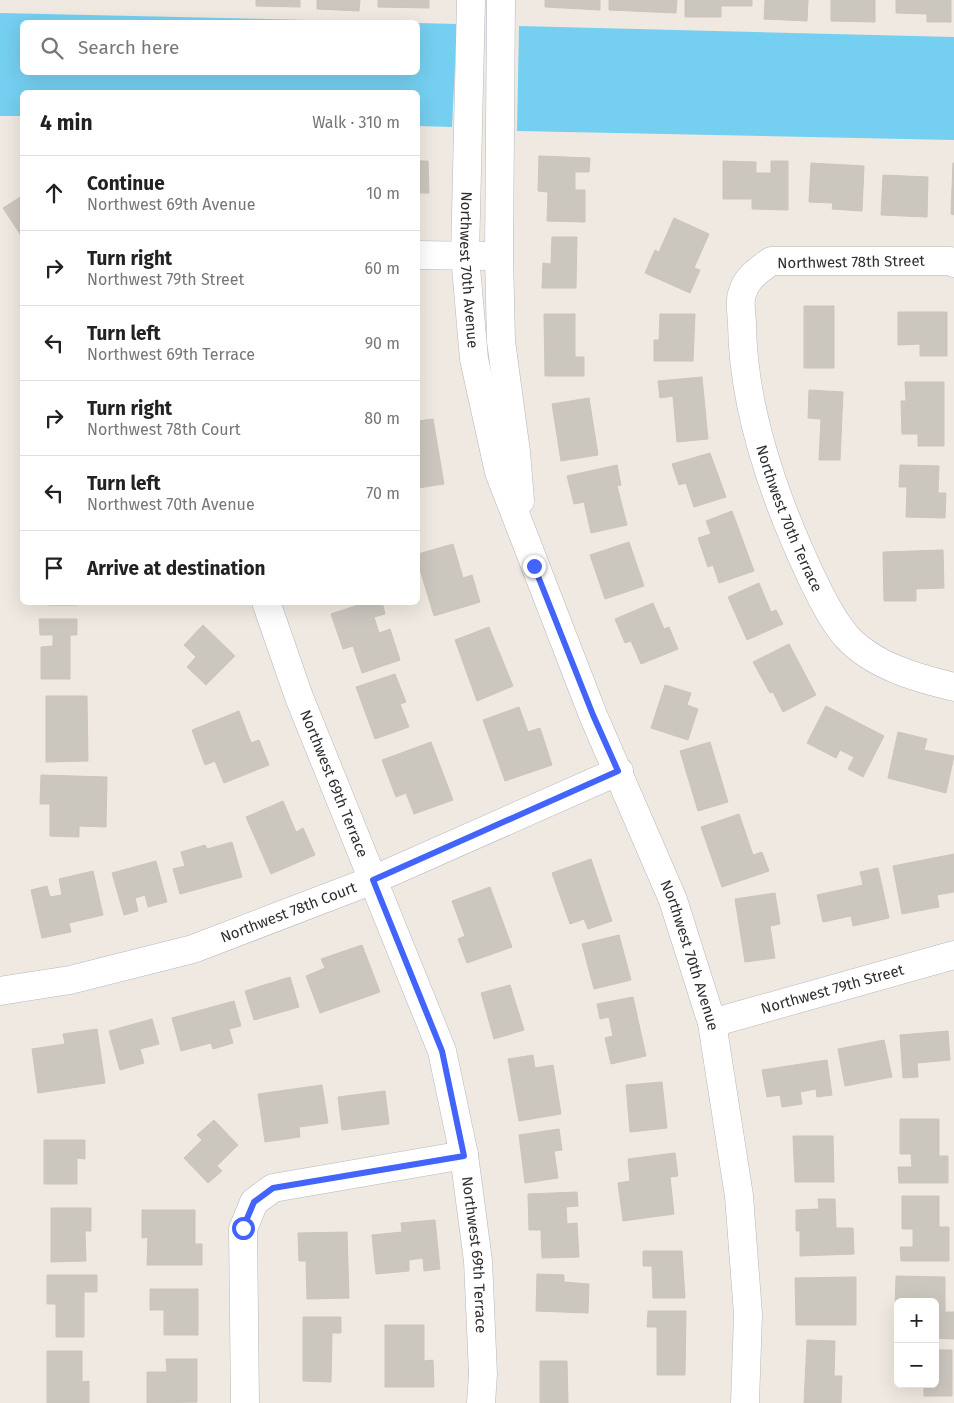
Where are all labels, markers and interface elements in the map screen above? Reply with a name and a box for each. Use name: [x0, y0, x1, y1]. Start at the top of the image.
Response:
search box: [20, 20, 420, 75]
icon: search: [38, 34, 66, 62]
text: Search here: [78, 36, 179, 59]
text: 4 min: [40, 110, 93, 136]
text: Walk · 310 m: [312, 113, 400, 132]
text: Continue: [87, 172, 165, 195]
icon: ahead: [40, 179, 68, 207]
text: 10 m: [366, 184, 400, 203]
street label: Northwest 70th Avenue: [456, 191, 482, 349]
text: Northwest 69th Avenue: [87, 195, 255, 214]
text: Turn right: [87, 247, 172, 270]
street label: Northwest 78th Street: [777, 252, 926, 272]
icon: right: [40, 254, 68, 282]
text: 60 m: [365, 259, 400, 278]
text: Northwest 79th Street: [87, 270, 244, 289]
text: Turn left: [87, 322, 161, 345]
icon: left: [40, 329, 68, 357]
text: 90 m: [365, 334, 400, 353]
text: Northwest 69th Terrace: [87, 345, 255, 364]
text: Turn right: [87, 397, 172, 420]
icon: right: [40, 404, 68, 432]
text: 80 m: [364, 409, 400, 428]
text: Northwest 78th Court: [87, 420, 241, 439]
street label: Northwest 70th Terrace: [752, 443, 826, 595]
text: Turn left: [87, 472, 161, 495]
icon: left: [40, 479, 68, 507]
text: 70 m: [366, 484, 400, 503]
text: Northwest 70th Avenue: [87, 495, 255, 514]
icon: arrive: [40, 554, 68, 582]
route end: [523, 555, 546, 578]
text: Arrive at destination: [87, 557, 266, 580]
street label: Northwest 69th Terrace: [296, 707, 372, 860]
street label: Northwest 70th Avenue: [656, 877, 722, 1032]
street label: Northwest 78th Court: [218, 878, 360, 947]
street label: Northwest 79th Street: [759, 960, 906, 1018]
street label: Northwest 69th Terrace: [458, 1175, 490, 1334]
route start: [232, 1217, 255, 1240]
map controls: [894, 1298, 939, 1388]
button: +: [894, 1298, 939, 1343]
button: −: [894, 1343, 939, 1388]

